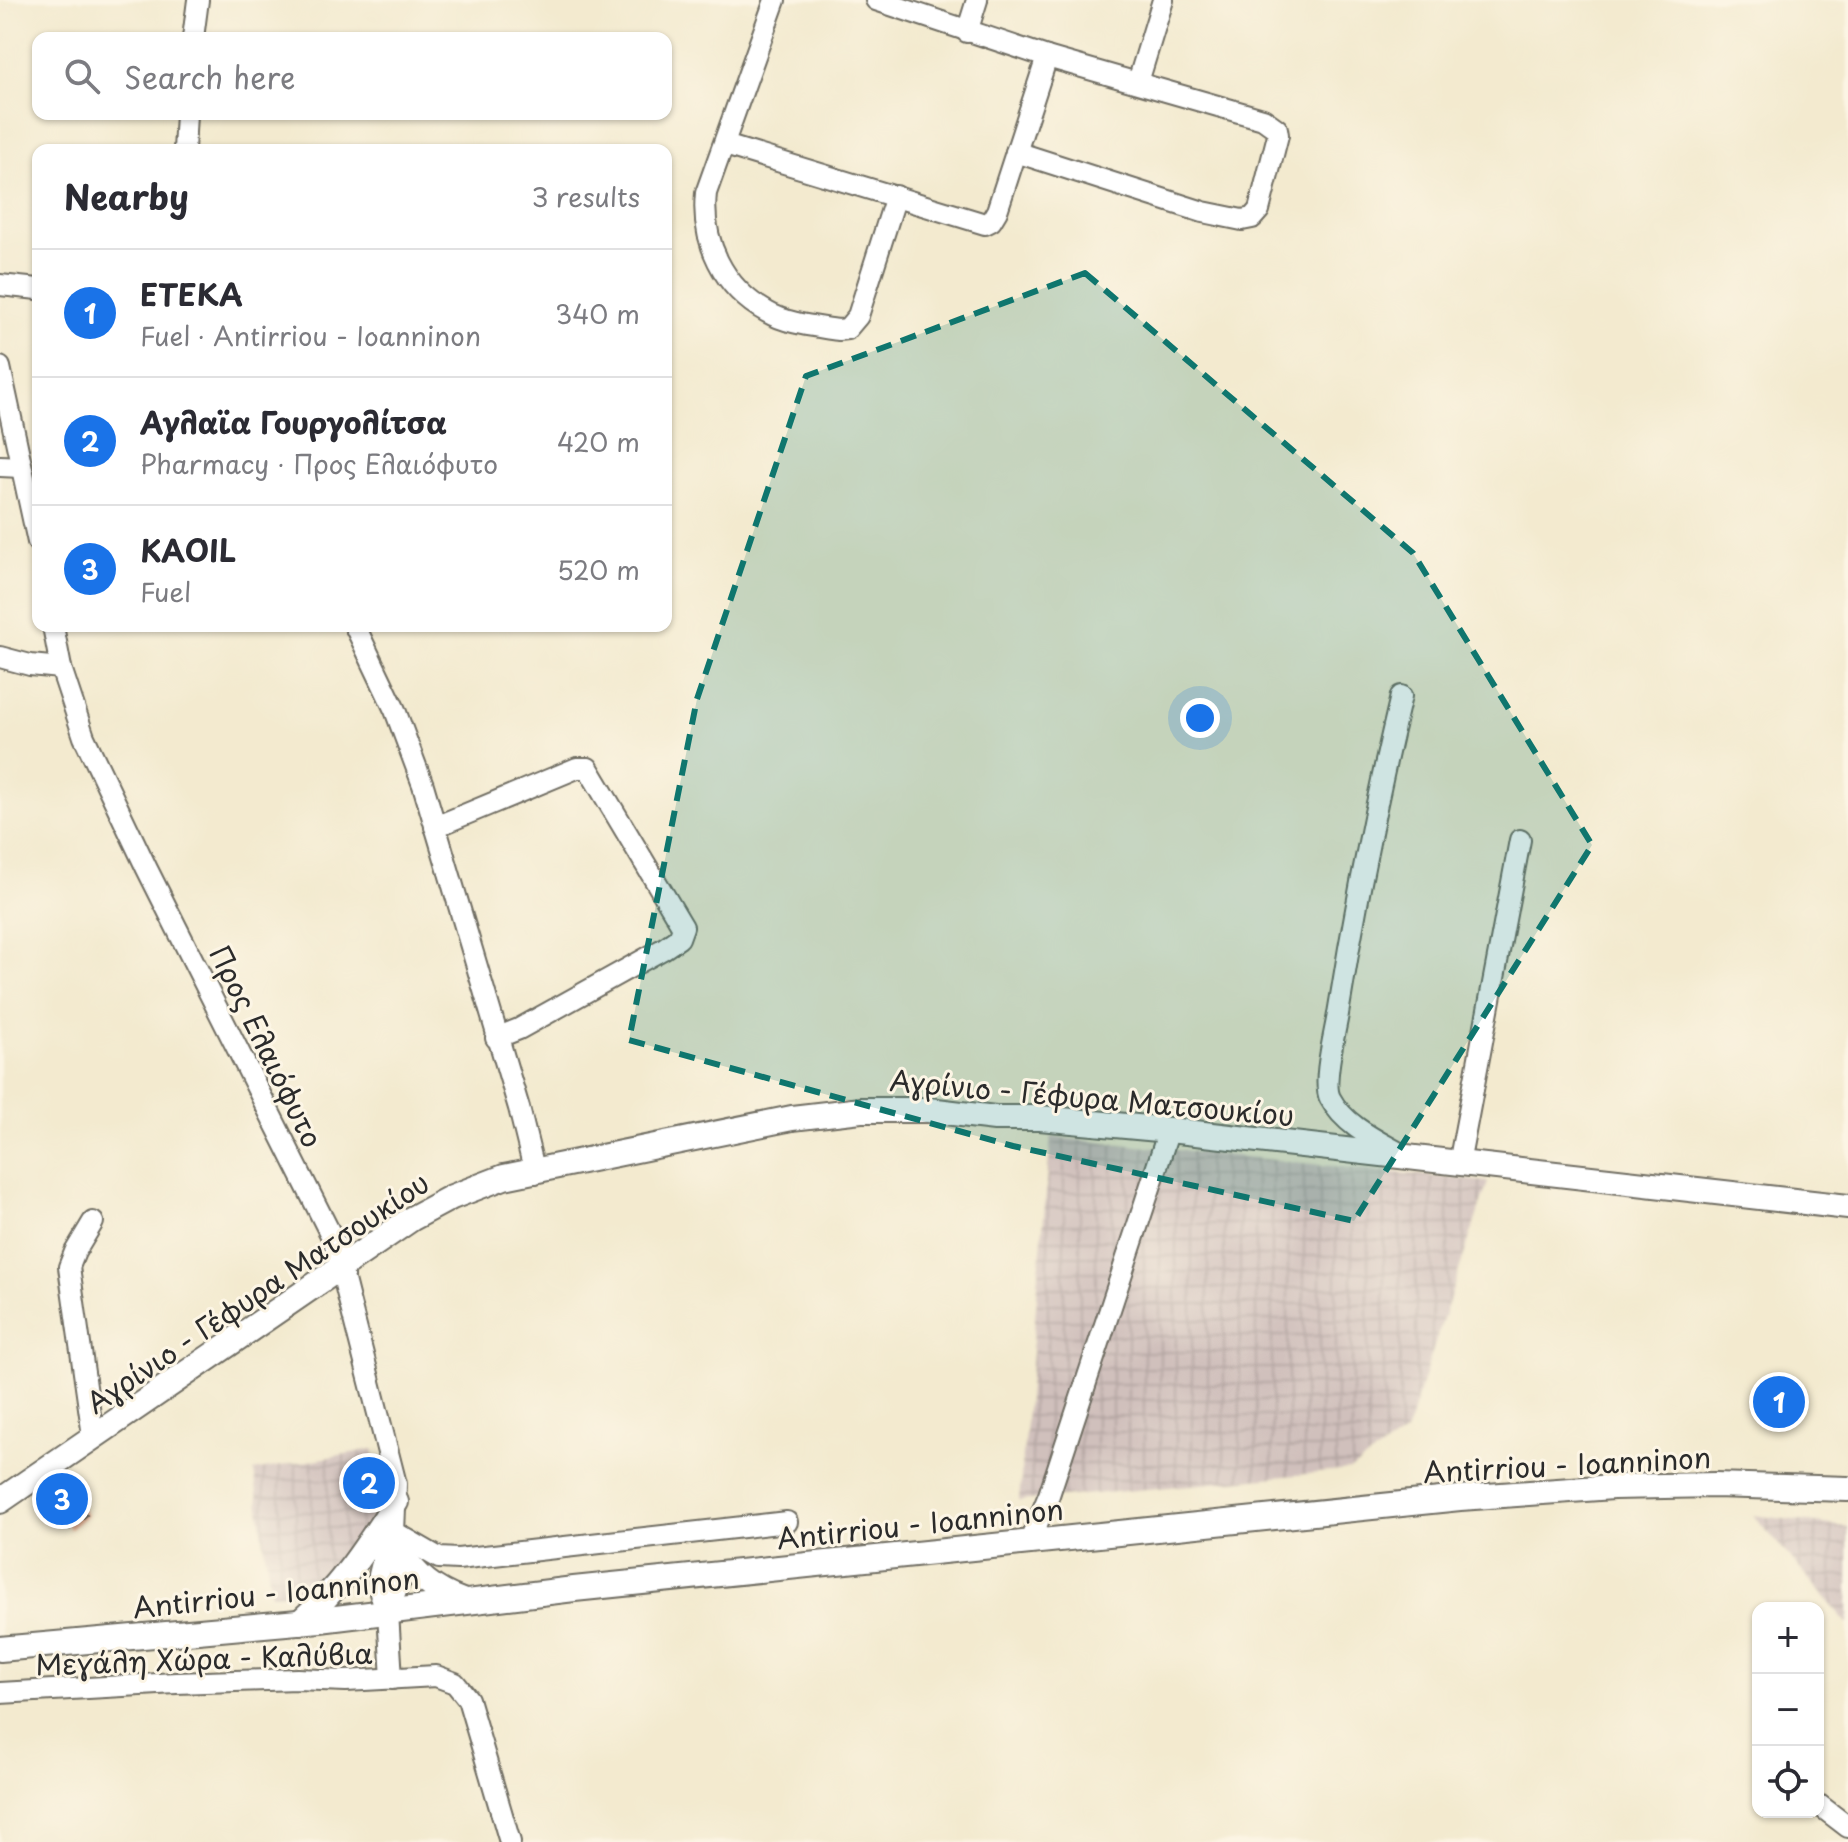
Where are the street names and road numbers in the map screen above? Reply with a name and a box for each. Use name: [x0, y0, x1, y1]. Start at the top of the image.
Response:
street label: Προς Ελαιόφυτο: [199, 938, 335, 1154]
street label: Αγρίνιο - Γέφυρα Ματσουκίου: [888, 1058, 1296, 1136]
street label: Αγρίνιο - Γέφυρα Ματσουκίου: [77, 1161, 437, 1423]
street label: Antirriou - Ioanninon: [1422, 1435, 1712, 1493]
street label: Antirriou - Ioanninon: [774, 1487, 1066, 1559]
street label: Antirriou - Ioanninon: [130, 1556, 422, 1628]
street label: Μεγάλη Χώρα - Καλύβια: [35, 1631, 373, 1685]

